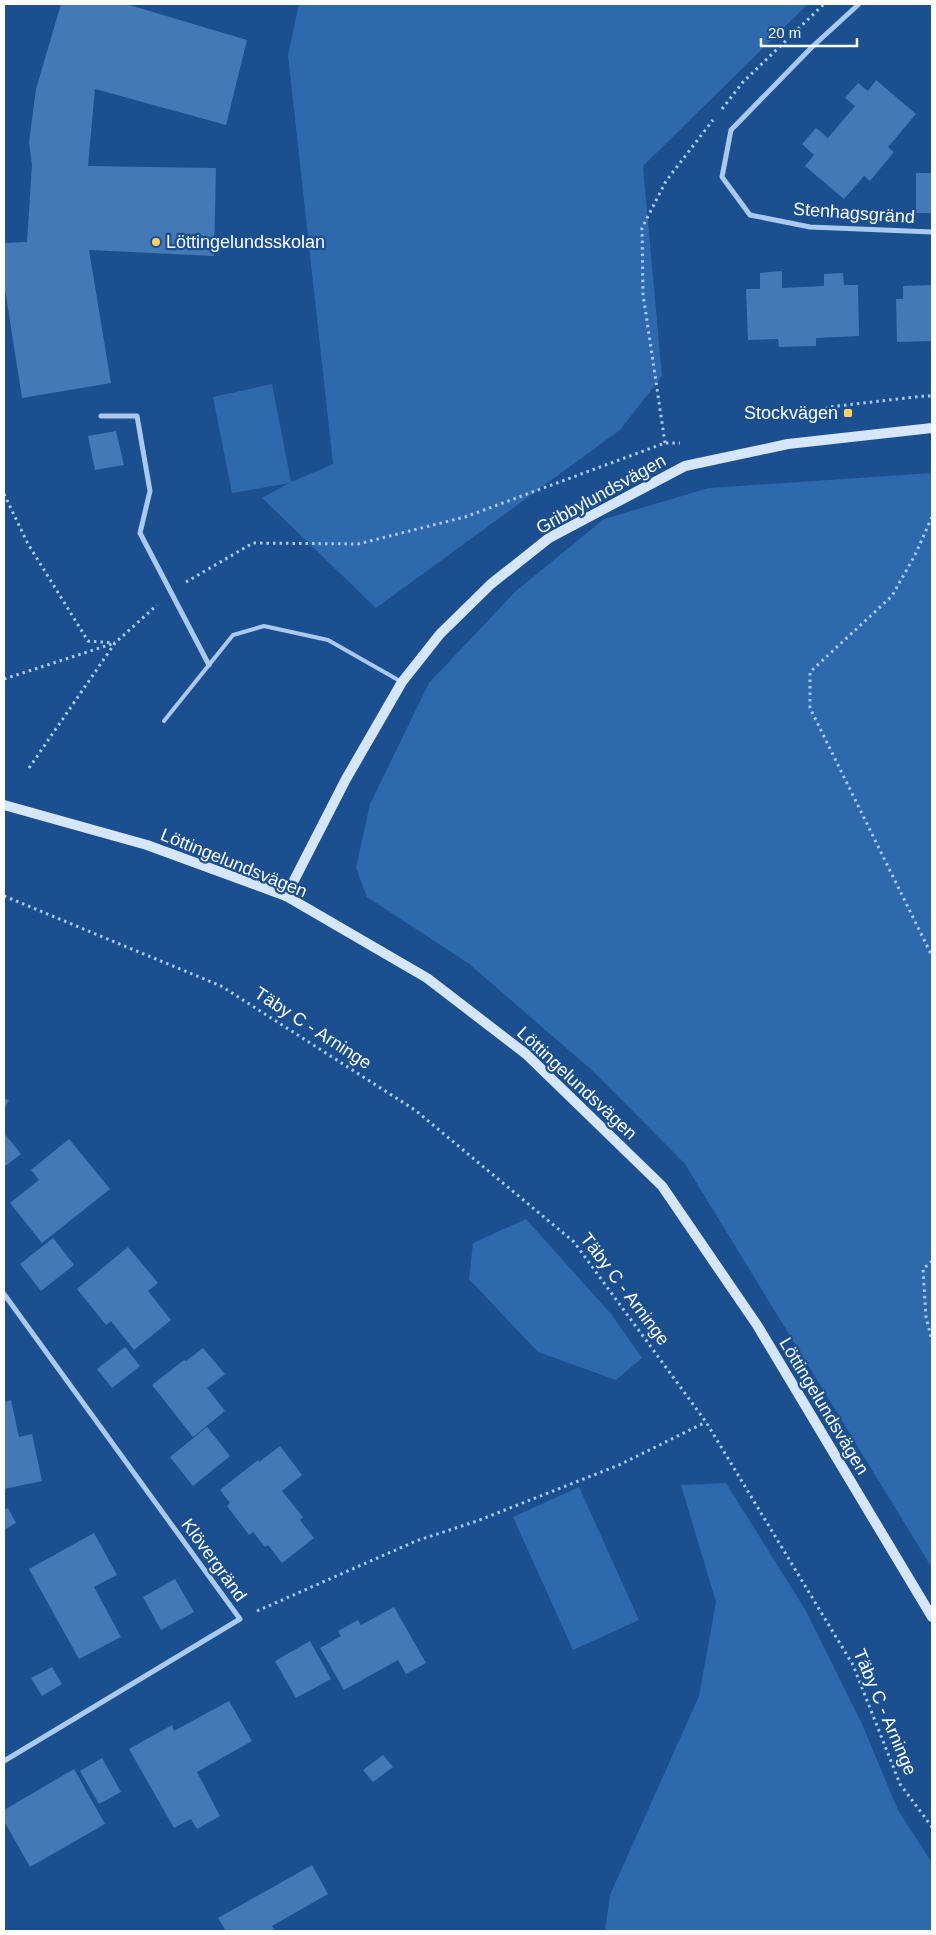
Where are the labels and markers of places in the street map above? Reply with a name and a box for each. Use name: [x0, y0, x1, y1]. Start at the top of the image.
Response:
place label: Löttingelundsskolan: [166, 232, 325, 252]
marker: Löttingelundsskolan: [150, 236, 162, 248]
place label: Stockvägen: [744, 403, 838, 423]
marker: Stockvägen: [842, 407, 854, 419]

